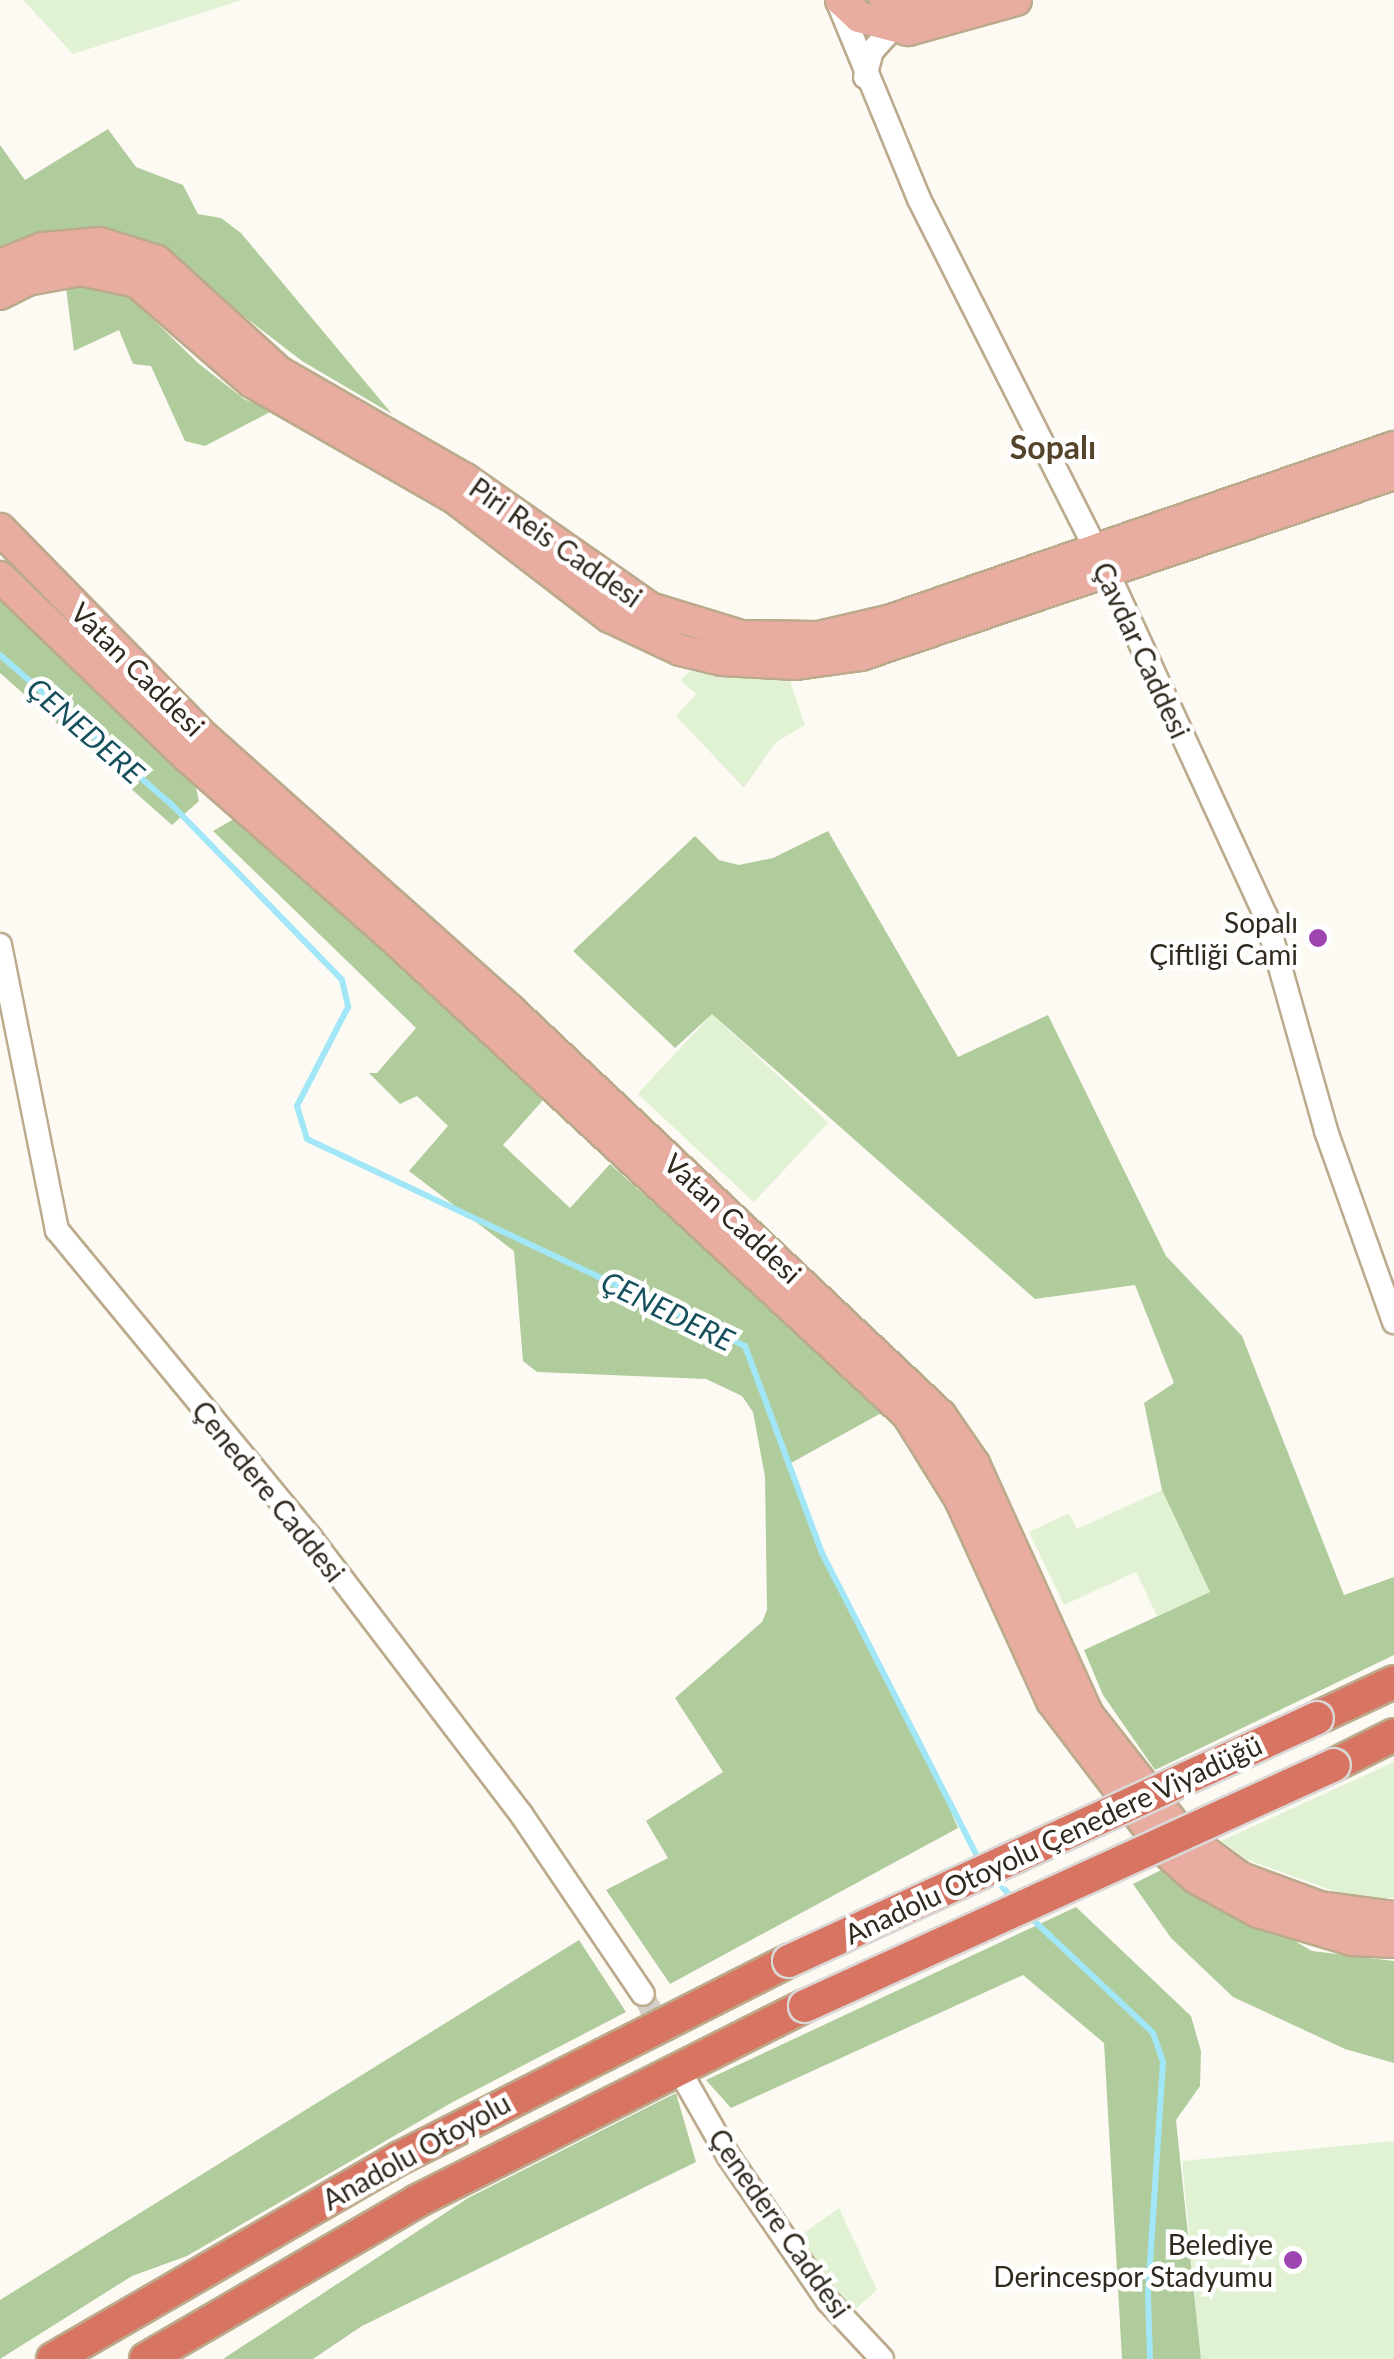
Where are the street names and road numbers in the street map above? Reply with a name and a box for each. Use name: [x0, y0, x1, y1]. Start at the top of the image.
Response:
street label: Piri Reis Caddesi: [463, 470, 649, 614]
street label: Çavdar Caddesi: [1086, 556, 1198, 744]
street label: Vatan Caddesi: [64, 595, 212, 743]
street label: Vatan Caddesi: [658, 1146, 808, 1290]
street label: Çenedere Caddesi: [186, 1394, 352, 1588]
street label: Anadolu Otoyolu Çenedere Viyadüğü: [839, 1727, 1267, 1951]
street label: Anadolu Otoyolu: [316, 2086, 516, 2216]
street label: Çenedere Caddesi: [702, 2122, 858, 2324]

